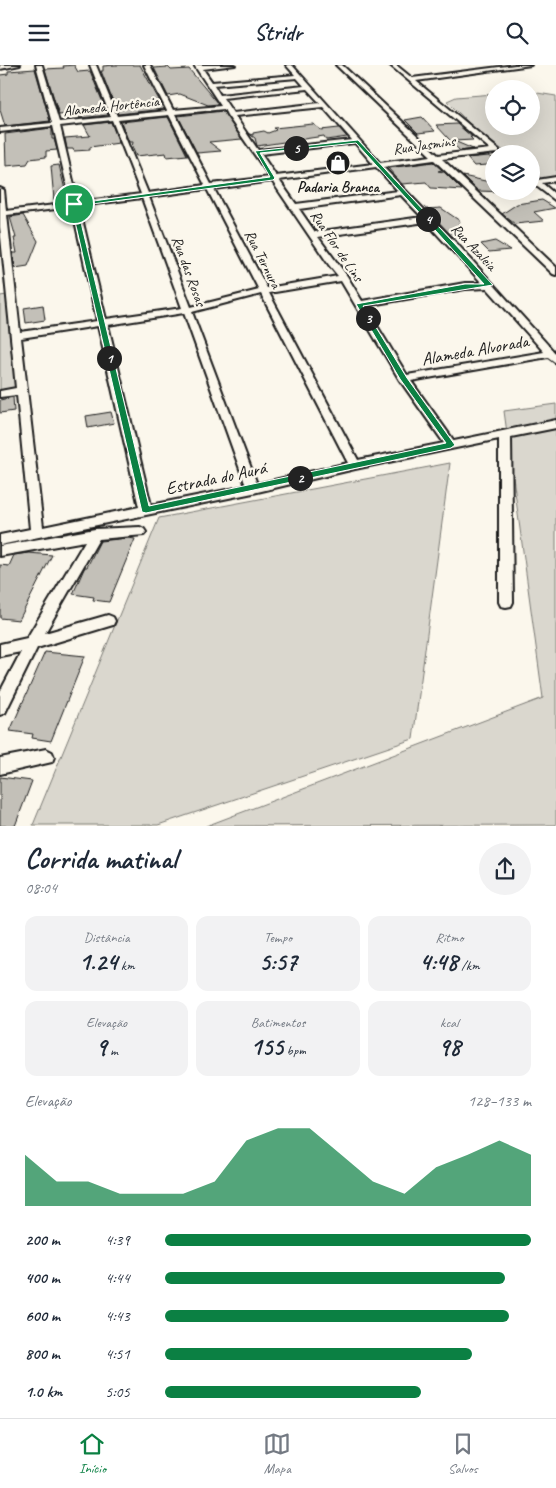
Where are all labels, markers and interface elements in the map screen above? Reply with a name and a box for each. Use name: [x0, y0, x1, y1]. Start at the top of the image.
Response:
icon: menu: [25, 19, 53, 47]
text: Stridr: [254, 19, 302, 47]
icon: search: [503, 19, 531, 47]
map controls: [485, 80, 540, 200]
button: locate: [485, 80, 540, 135]
street label: Alameda Hortência: [62, 92, 161, 121]
street label: Rua Jasmins: [392, 131, 458, 159]
pin: 5: [284, 135, 308, 161]
text: 5: [293, 140, 300, 157]
button: layers: [485, 145, 540, 200]
shop icon: Padaria Branca: [325, 150, 351, 176]
place label: Padaria Branca: [297, 178, 381, 197]
pin: [53, 183, 95, 225]
icon: arrive: [60, 190, 88, 218]
street label: Rua Flor de Lins: [306, 207, 368, 287]
pin: 4: [416, 207, 440, 231]
text: 4: [425, 211, 432, 228]
street label: Rua Azaleia: [447, 220, 502, 276]
street label: Rua Ternura: [240, 227, 286, 292]
street label: Rua das Rosas: [167, 234, 211, 311]
pin: 3: [356, 305, 380, 331]
text: 3: [365, 310, 372, 327]
street label: Alameda Alvorada: [420, 329, 532, 370]
pin: 1: [96, 345, 122, 371]
text: 1: [106, 350, 113, 367]
street label: Estrada do Aurá: [164, 456, 270, 499]
pin: 2: [288, 465, 312, 491]
text: 2: [297, 470, 304, 487]
text: Corrida matinal: [25, 841, 177, 876]
button: share: [479, 843, 531, 895]
text: 08:04: [25, 878, 57, 898]
text: Distância: [84, 929, 130, 946]
text: Tempo: [264, 929, 292, 946]
text: Ritmo: [435, 929, 463, 946]
text: 1.24: [79, 946, 117, 978]
text: 5:57: [259, 946, 297, 978]
text: 4:48: [419, 946, 458, 978]
text: km: [117, 957, 135, 974]
text: /km: [458, 957, 480, 974]
text: Elevação: [86, 1014, 127, 1031]
text: Batimentos: [251, 1014, 305, 1031]
text: kcal: [440, 1014, 459, 1031]
text: 9: [96, 1031, 107, 1063]
text: 155: [250, 1031, 283, 1063]
text: 98: [438, 1031, 460, 1063]
text: m: [107, 1042, 118, 1059]
text: bpm: [283, 1042, 306, 1059]
text: Elevação: [25, 1091, 71, 1111]
text: 128–133 m: [468, 1091, 531, 1111]
text: 200 m: [25, 1230, 60, 1250]
text: 4:39: [105, 1230, 130, 1250]
text: 400 m: [25, 1268, 60, 1288]
text: 4:44: [105, 1268, 130, 1288]
text: 600 m: [25, 1306, 60, 1326]
text: 4:43: [105, 1306, 130, 1326]
text: 800 m: [25, 1344, 60, 1364]
text: 4:51: [105, 1344, 130, 1364]
text: 1.0 km: [25, 1382, 62, 1402]
text: 5:05: [105, 1382, 130, 1402]
tab: Início: [78, 1430, 106, 1477]
tab: Mapa: [263, 1430, 291, 1477]
tab: Salvos: [448, 1430, 478, 1477]

